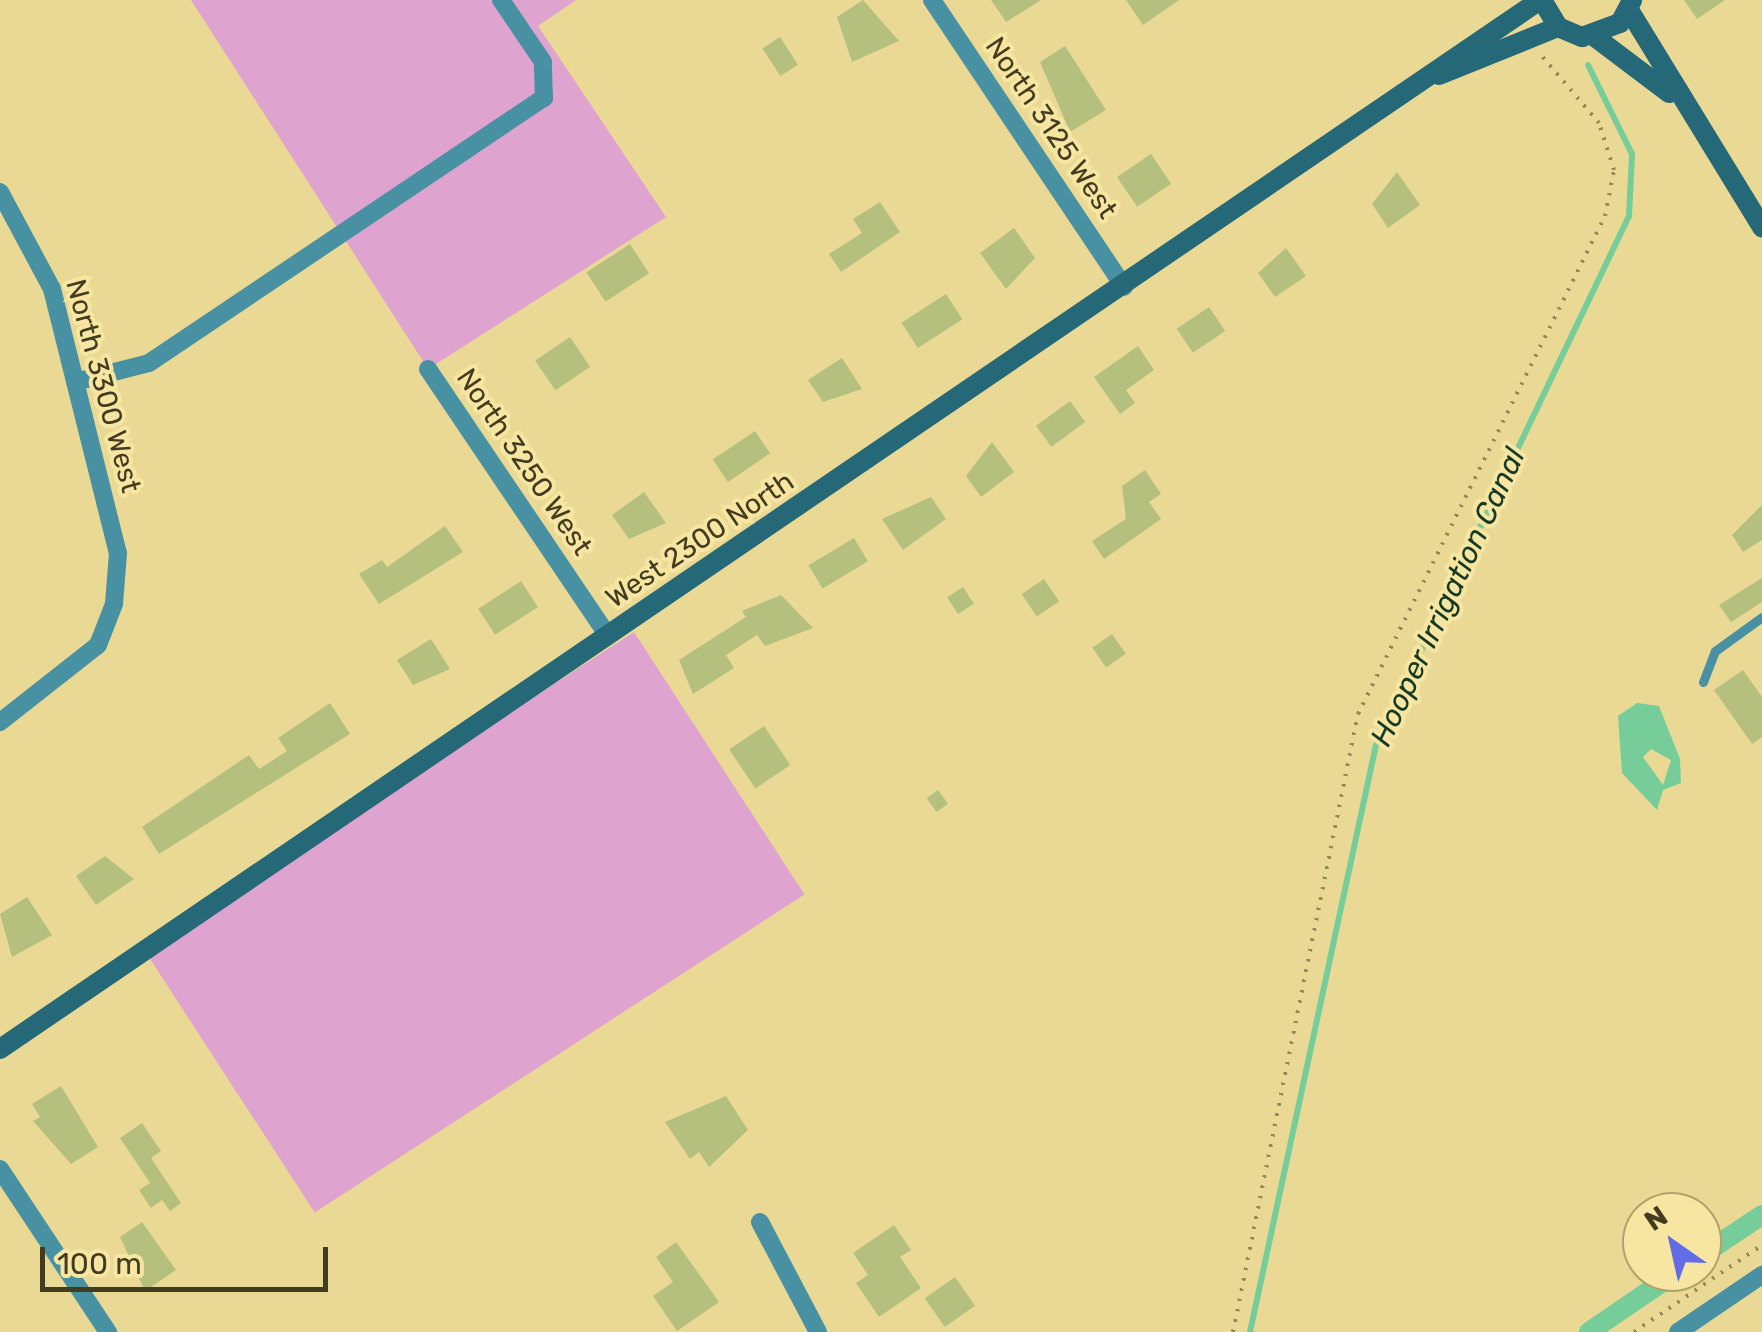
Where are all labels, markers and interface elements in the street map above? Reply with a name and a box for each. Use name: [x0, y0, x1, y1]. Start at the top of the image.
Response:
street label: North 3125 West: [978, 31, 1124, 225]
street label: North 3300 West: [58, 275, 148, 497]
street label: North 3250 West: [449, 362, 599, 562]
water label: Hooper Irrigation Canal: [1363, 442, 1533, 752]
street label: West 2300 North: [600, 465, 800, 615]
north arrow: [1622, 1192, 1722, 1292]
text: N: [1638, 1199, 1674, 1238]
scale bar: [45, 1227, 332, 1289]
text: 100 m: [57, 1246, 142, 1282]

